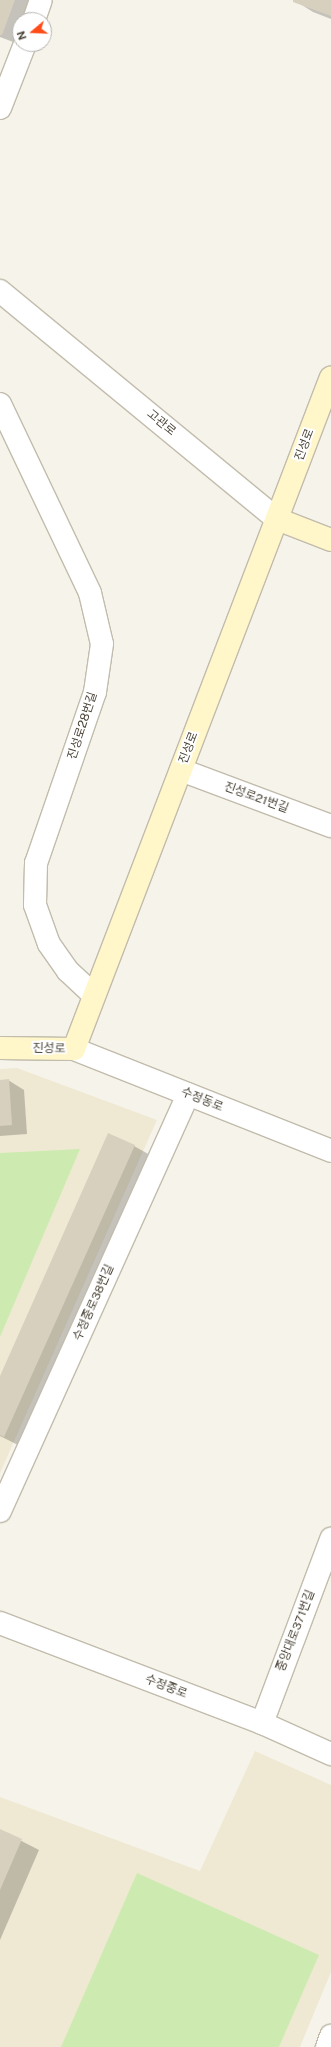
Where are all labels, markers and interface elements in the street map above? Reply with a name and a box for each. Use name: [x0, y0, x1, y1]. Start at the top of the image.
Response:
north arrow: [12, 12, 52, 52]
text: N: [15, 30, 29, 42]
street label: 고관로: [144, 407, 178, 439]
street label: 진성로: [292, 427, 318, 463]
street label: 진성로28번길: [65, 690, 101, 762]
street label: 진성로: [176, 730, 202, 766]
street label: 진성로21번길: [222, 780, 290, 816]
street label: 진성로: [32, 1042, 66, 1056]
street label: 수정동로: [179, 1085, 225, 1115]
street label: 수정중로38번길: [71, 1263, 117, 1343]
street label: 중앙대로371번길: [274, 1588, 318, 1674]
street label: 수정중로: [143, 1672, 189, 1702]

